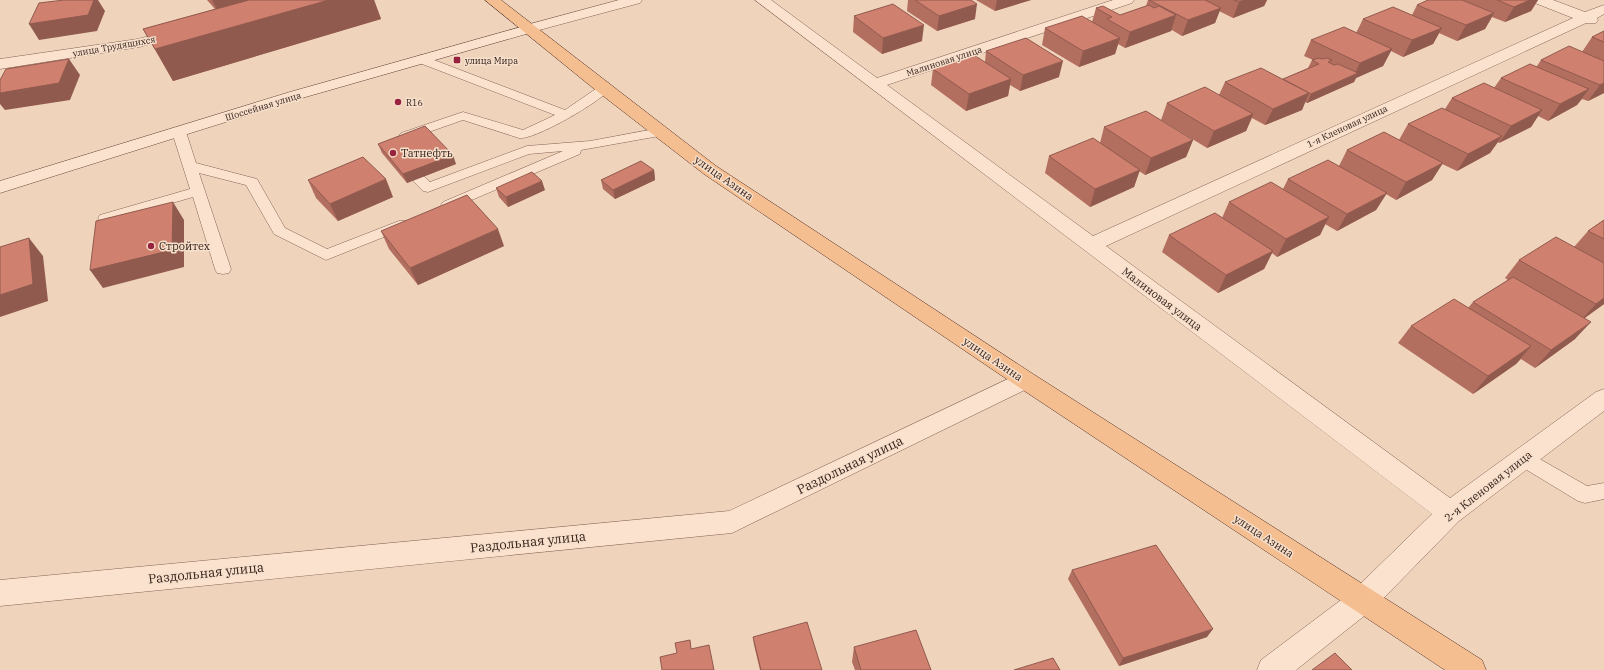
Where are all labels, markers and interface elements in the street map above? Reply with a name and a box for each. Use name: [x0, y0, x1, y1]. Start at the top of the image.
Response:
street label: улица Трудящихся: [72, 33, 156, 59]
street label: Малиновая улица: [905, 44, 983, 78]
marker: улица Мира: [452, 55, 462, 65]
place label: улица Мира: [465, 55, 518, 66]
street label: Шоссейная улица: [224, 89, 302, 123]
marker: R16: [393, 97, 403, 107]
place label: R16: [406, 97, 423, 108]
street label: 1-я Кленовая улица: [1305, 102, 1389, 150]
place label: Татнефть: [401, 146, 453, 160]
marker: Татнефть: [388, 148, 398, 158]
street label: улица Азина: [692, 153, 756, 203]
place label: Стройтех: [159, 239, 210, 253]
marker: Стройтех: [146, 241, 156, 251]
street label: Малиновая улица: [1119, 264, 1205, 334]
street label: улица Азина: [961, 334, 1025, 384]
street label: Раздольная улица: [794, 432, 906, 498]
street label: 2-я Кленовая улица: [1441, 447, 1535, 525]
street label: улица Азина: [1231, 511, 1297, 561]
street label: Раздольная улица: [469, 527, 587, 557]
street label: Раздольная улица: [147, 558, 265, 588]

